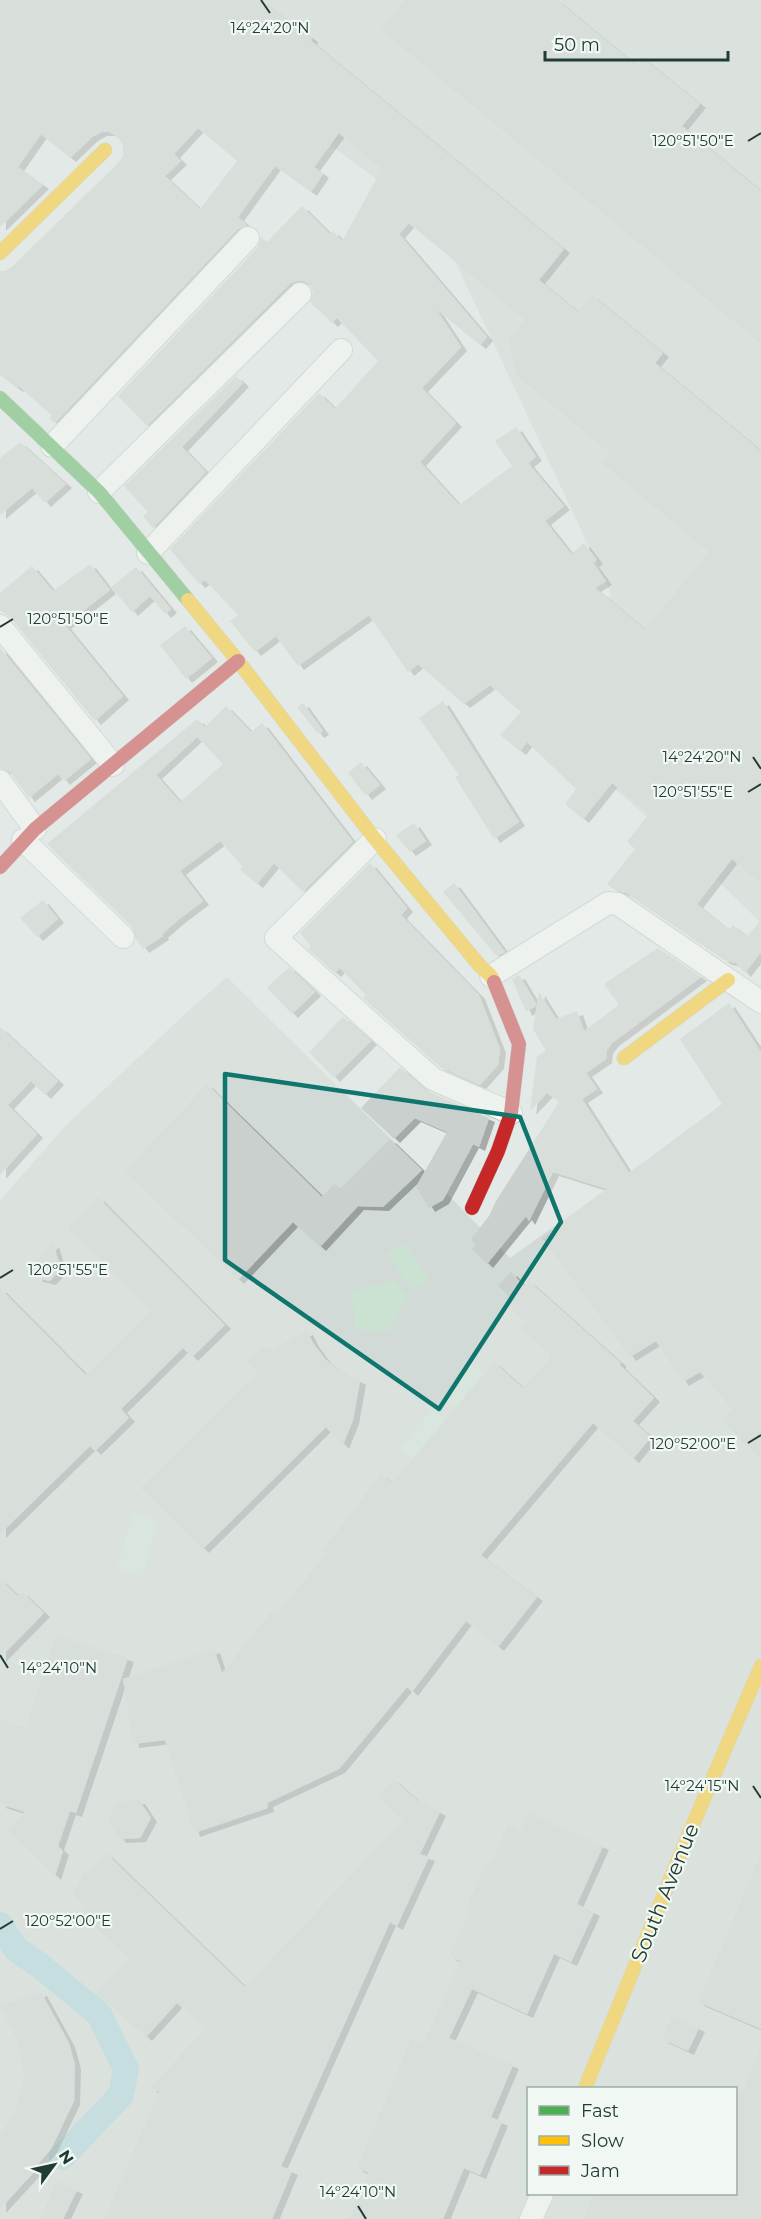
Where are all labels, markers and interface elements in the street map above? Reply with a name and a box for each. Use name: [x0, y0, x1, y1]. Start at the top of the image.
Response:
text: 14°24'20"N: [231, 18, 310, 37]
scale bar: [545, 24, 728, 62]
text: 50 m: [554, 34, 600, 56]
text: 120°51'50"E: [652, 131, 734, 150]
text: 120°51'50"E: [27, 609, 109, 628]
text: 14°24'20"N: [663, 747, 742, 766]
text: 120°51'55"E: [653, 782, 733, 801]
text: 120°51'55"E: [28, 1260, 108, 1279]
text: 120°52'00"E: [650, 1434, 736, 1453]
text: 14°24'10"N: [21, 1658, 97, 1677]
text: 14°24'15"N: [665, 1776, 739, 1795]
street label: South Avenue: [625, 1820, 704, 1966]
text: 120°52'00"E: [25, 1911, 111, 1930]
legend: [527, 2087, 737, 2195]
text: Fast: [581, 2100, 619, 2122]
text: Slow: [581, 2130, 624, 2152]
north arrow: [24, 2135, 84, 2195]
text: N: [55, 2147, 78, 2168]
text: Jam: [580, 2160, 620, 2182]
text: 14°24'10"N: [320, 2182, 396, 2201]

